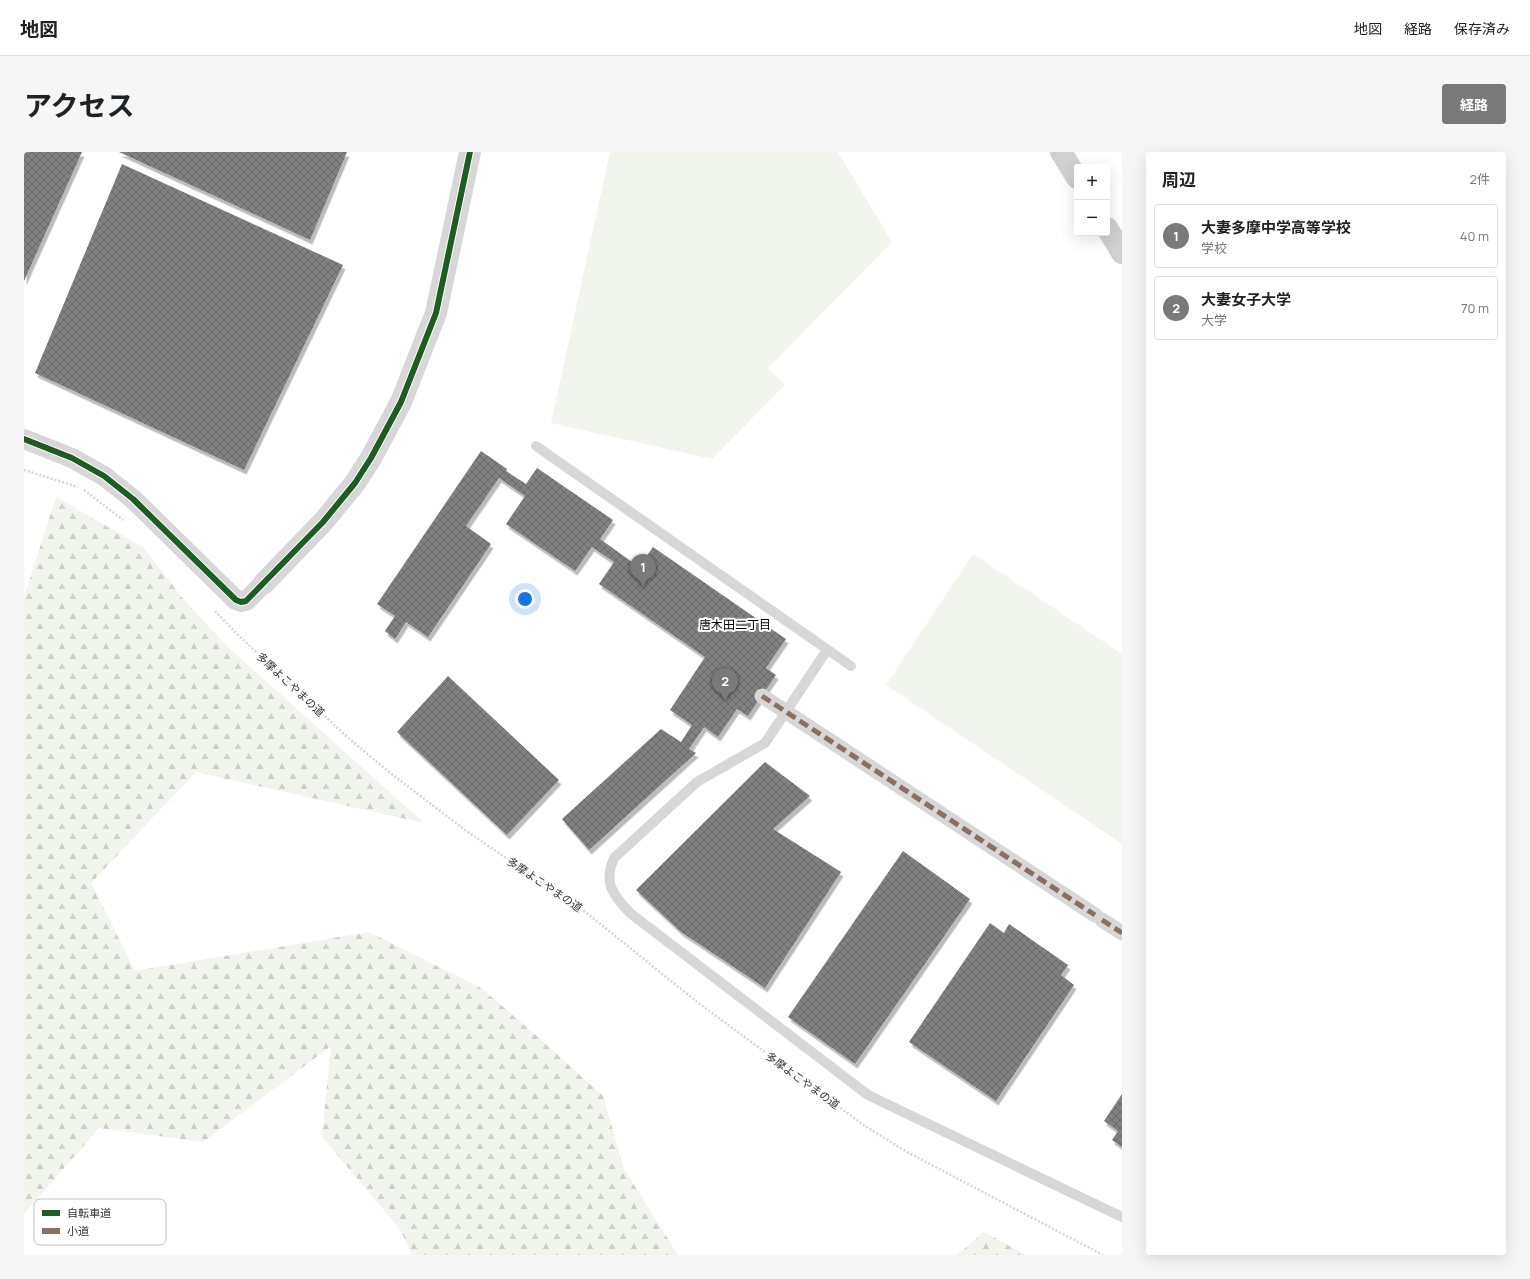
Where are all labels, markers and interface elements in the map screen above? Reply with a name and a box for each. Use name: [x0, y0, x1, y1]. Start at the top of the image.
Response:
text: 地図: [20, 16, 58, 42]
text: 地図: [1354, 19, 1382, 38]
text: 経路: [1404, 19, 1432, 38]
text: 保存済み: [1454, 19, 1510, 38]
button: 経路: [1442, 84, 1506, 124]
text: アクセス: [24, 86, 135, 124]
map controls: [1074, 164, 1110, 236]
button: +: [1074, 164, 1110, 200]
text: 周辺: [1162, 168, 1196, 191]
text: 2件: [1470, 170, 1490, 188]
button: −: [1074, 200, 1110, 236]
text: 大妻多摩中学高等学校: [1201, 217, 1351, 238]
text: 1: [1173, 227, 1179, 245]
text: 40 m: [1460, 227, 1489, 245]
text: 学校: [1201, 239, 1227, 257]
text: 大妻女子大学: [1201, 289, 1291, 310]
text: 2: [1172, 299, 1180, 317]
text: 70 m: [1461, 299, 1489, 317]
text: 大学: [1201, 311, 1227, 329]
pin: 1: [630, 554, 656, 587]
your location: [515, 589, 535, 609]
district label: 唐木田二丁目: [699, 616, 771, 633]
street label: 多摩よこやまの道: [254, 649, 328, 719]
pin: 2: [712, 668, 738, 701]
street label: 多摩よこやまの道: [504, 853, 586, 915]
street label: 多摩よこやまの道: [763, 1048, 843, 1112]
legend: [34, 1199, 166, 1245]
text: 自転車道: [67, 1205, 111, 1220]
text: 小道: [67, 1223, 89, 1238]

